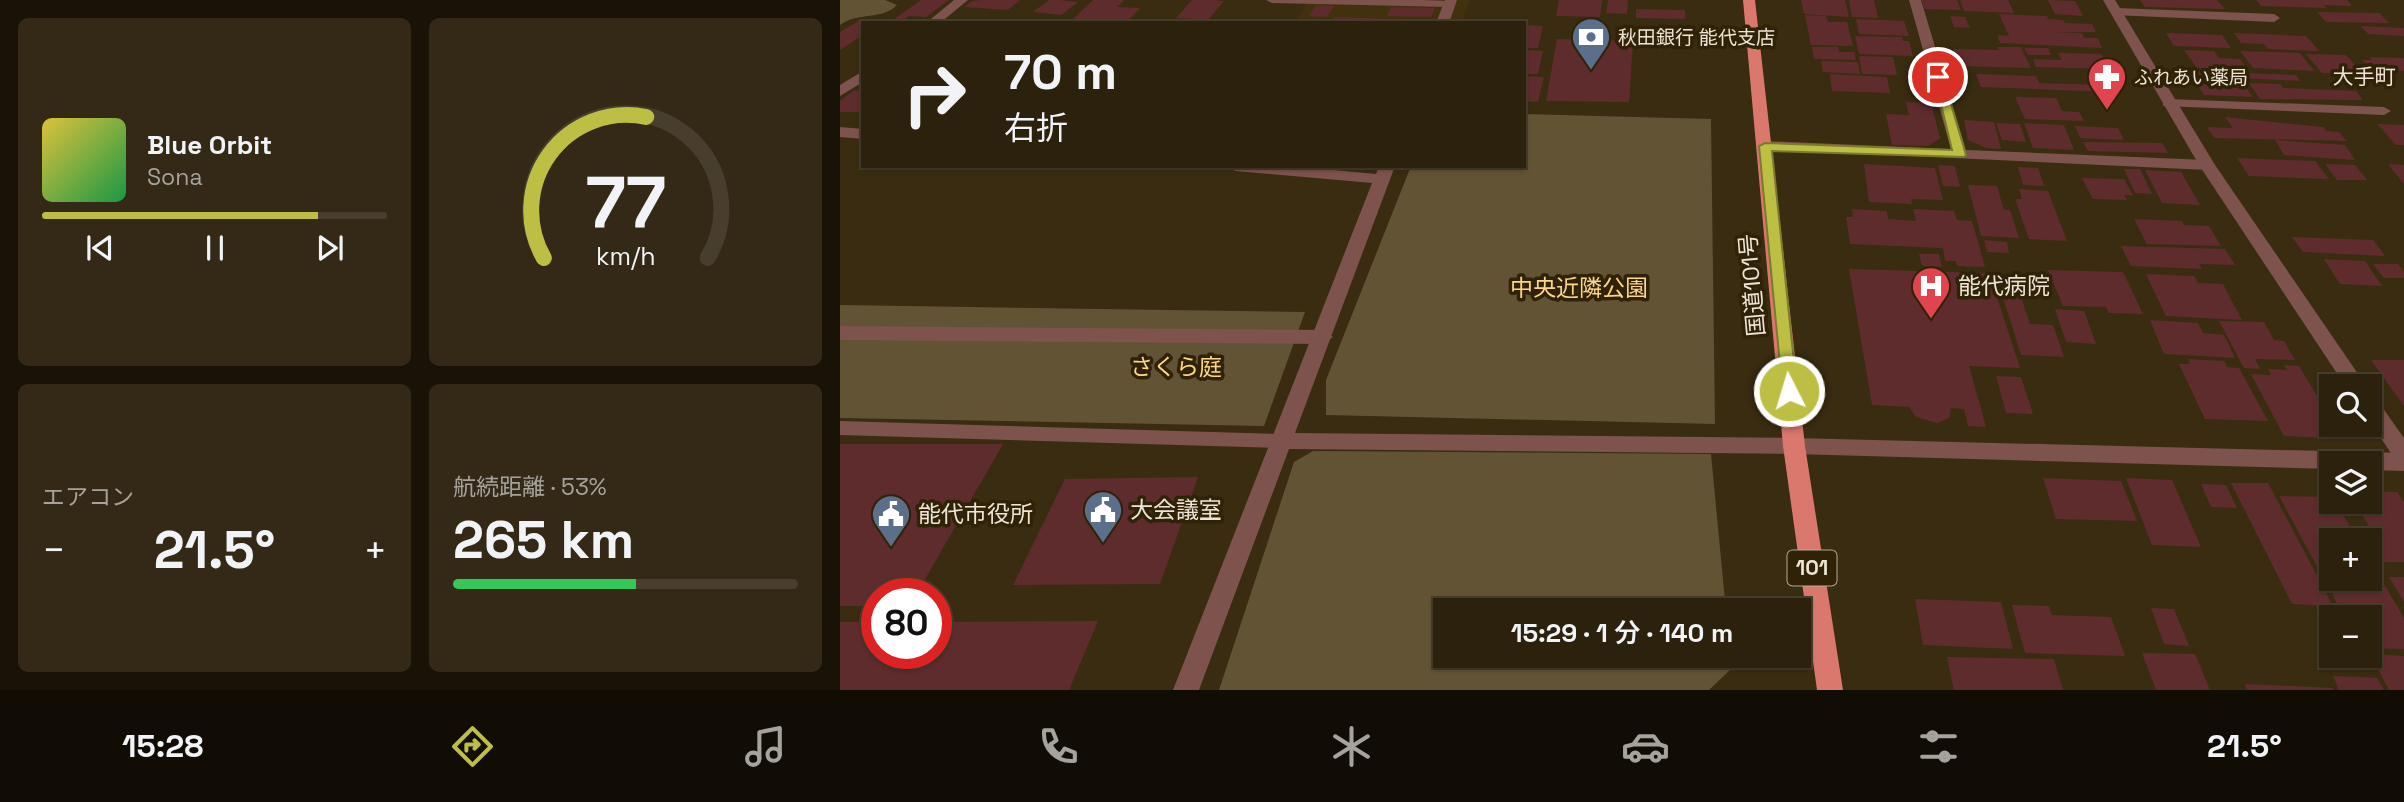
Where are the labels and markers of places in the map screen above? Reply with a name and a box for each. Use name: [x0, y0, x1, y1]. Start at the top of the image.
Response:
bank icon: 秋田銀行 能代支店: [1570, 16, 1612, 71]
place label: 秋田銀行 能代支店: [1618, 25, 1775, 50]
pin: [1908, 47, 1968, 107]
pharmacy icon: ふれあい薬局: [2086, 56, 2128, 111]
place label: ふれあい薬局: [2134, 65, 2248, 90]
hospital icon: 能代病院: [1910, 265, 1952, 320]
place label: 能代病院: [1958, 271, 2050, 301]
public building icon: 大会議室: [1082, 489, 1124, 544]
public building icon: 能代市役所: [870, 493, 912, 548]
place label: 大会議室: [1130, 495, 1222, 525]
place label: 能代市役所: [918, 499, 1033, 529]

